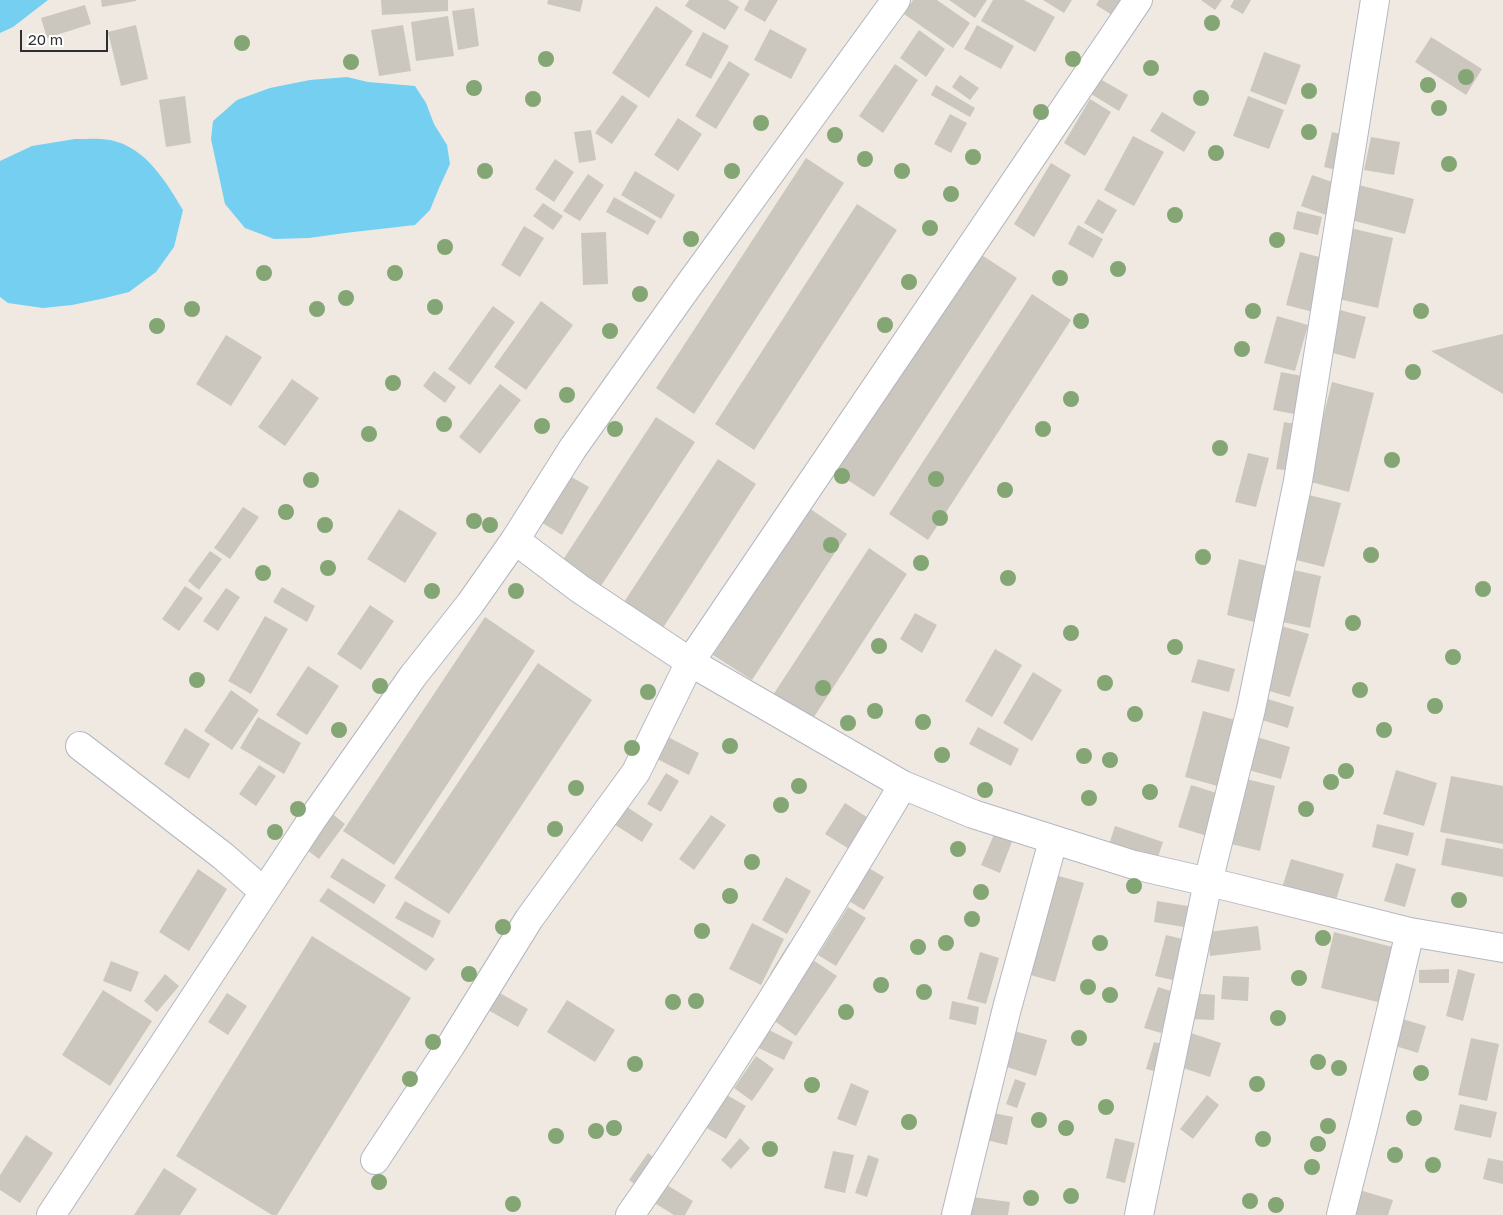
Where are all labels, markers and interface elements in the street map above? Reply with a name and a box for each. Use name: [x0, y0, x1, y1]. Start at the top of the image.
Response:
scale bar: [22, 20, 110, 52]
text: 20 m: [28, 30, 63, 48]

